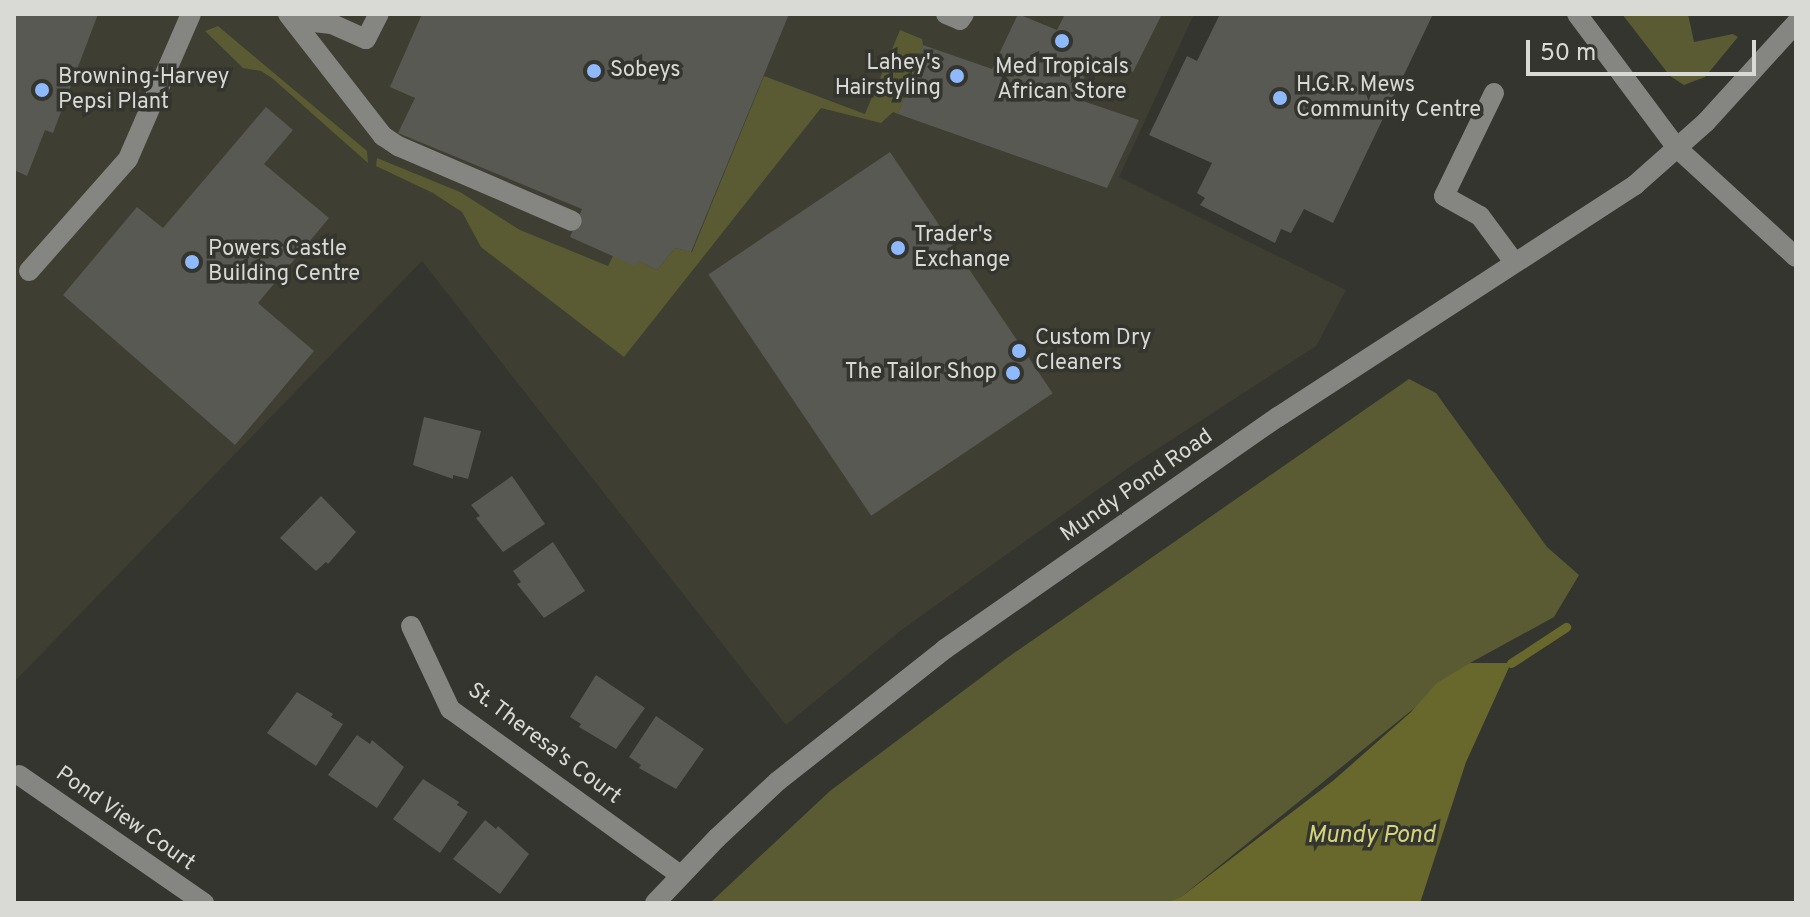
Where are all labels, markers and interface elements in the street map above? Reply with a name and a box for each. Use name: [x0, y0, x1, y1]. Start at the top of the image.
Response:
scale bar: [1530, 24, 1760, 74]
marker: Med Tropicals African Store: [1053, 32, 1071, 50]
text: 50 m: [1540, 39, 1596, 69]
place label: Lahey's Hairstyling: [835, 50, 941, 102]
place label: Med Tropicals African Store: [994, 54, 1130, 106]
place label: Sobeys: [610, 58, 681, 84]
marker: Sobeys: [585, 62, 603, 80]
place label: Browning-Harvey Pepsi Plant: [58, 64, 229, 116]
marker: Lahey's Hairstyling: [948, 67, 966, 85]
place label: H.G.R. Mews Community Centre: [1296, 72, 1481, 124]
marker: Browning-Harvey Pepsi Plant: [33, 81, 51, 99]
marker: H.G.R. Mews Community Centre: [1271, 89, 1289, 107]
place label: Trader's Exchange: [914, 222, 1010, 274]
place label: Powers Castle Building Centre: [208, 236, 360, 288]
marker: Trader's Exchange: [889, 239, 907, 257]
marker: Powers Castle Building Centre: [183, 253, 201, 271]
place label: Custom Dry Cleaners: [1035, 325, 1151, 376]
marker: Custom Dry Cleaners: [1010, 342, 1028, 360]
place label: The Tailor Shop: [844, 360, 997, 386]
marker: The Tailor Shop: [1004, 364, 1022, 382]
street label: Mundy Pond Road: [1056, 424, 1218, 548]
street label: St. Theresa's Court: [462, 677, 626, 811]
street label: Pond View Court: [50, 761, 200, 877]
water label: Mundy Pond: [1307, 823, 1435, 851]

